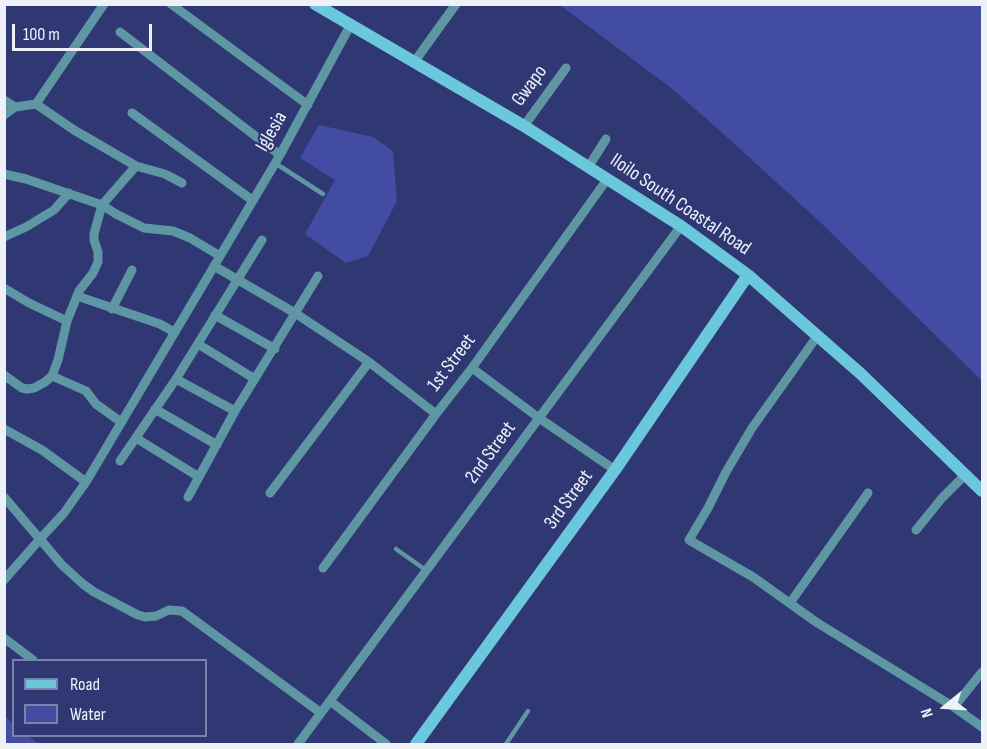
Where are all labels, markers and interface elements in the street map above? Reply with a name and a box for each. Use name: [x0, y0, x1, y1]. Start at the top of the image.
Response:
scale bar: [15, 12, 154, 50]
text: 100 m: [23, 24, 60, 45]
street label: Gwapo: [507, 61, 553, 111]
street label: Iglesia: [251, 108, 293, 156]
street label: Iloilo South Coastal Road: [605, 149, 755, 261]
street label: 1st Street: [423, 330, 481, 396]
street label: 2nd Street: [461, 417, 521, 489]
street label: 3rd Street: [539, 466, 599, 534]
legend: [12, 659, 207, 737]
text: Road: [70, 674, 100, 695]
north arrow: [915, 677, 975, 737]
text: Water: [70, 704, 106, 725]
text: N: [917, 706, 938, 720]

